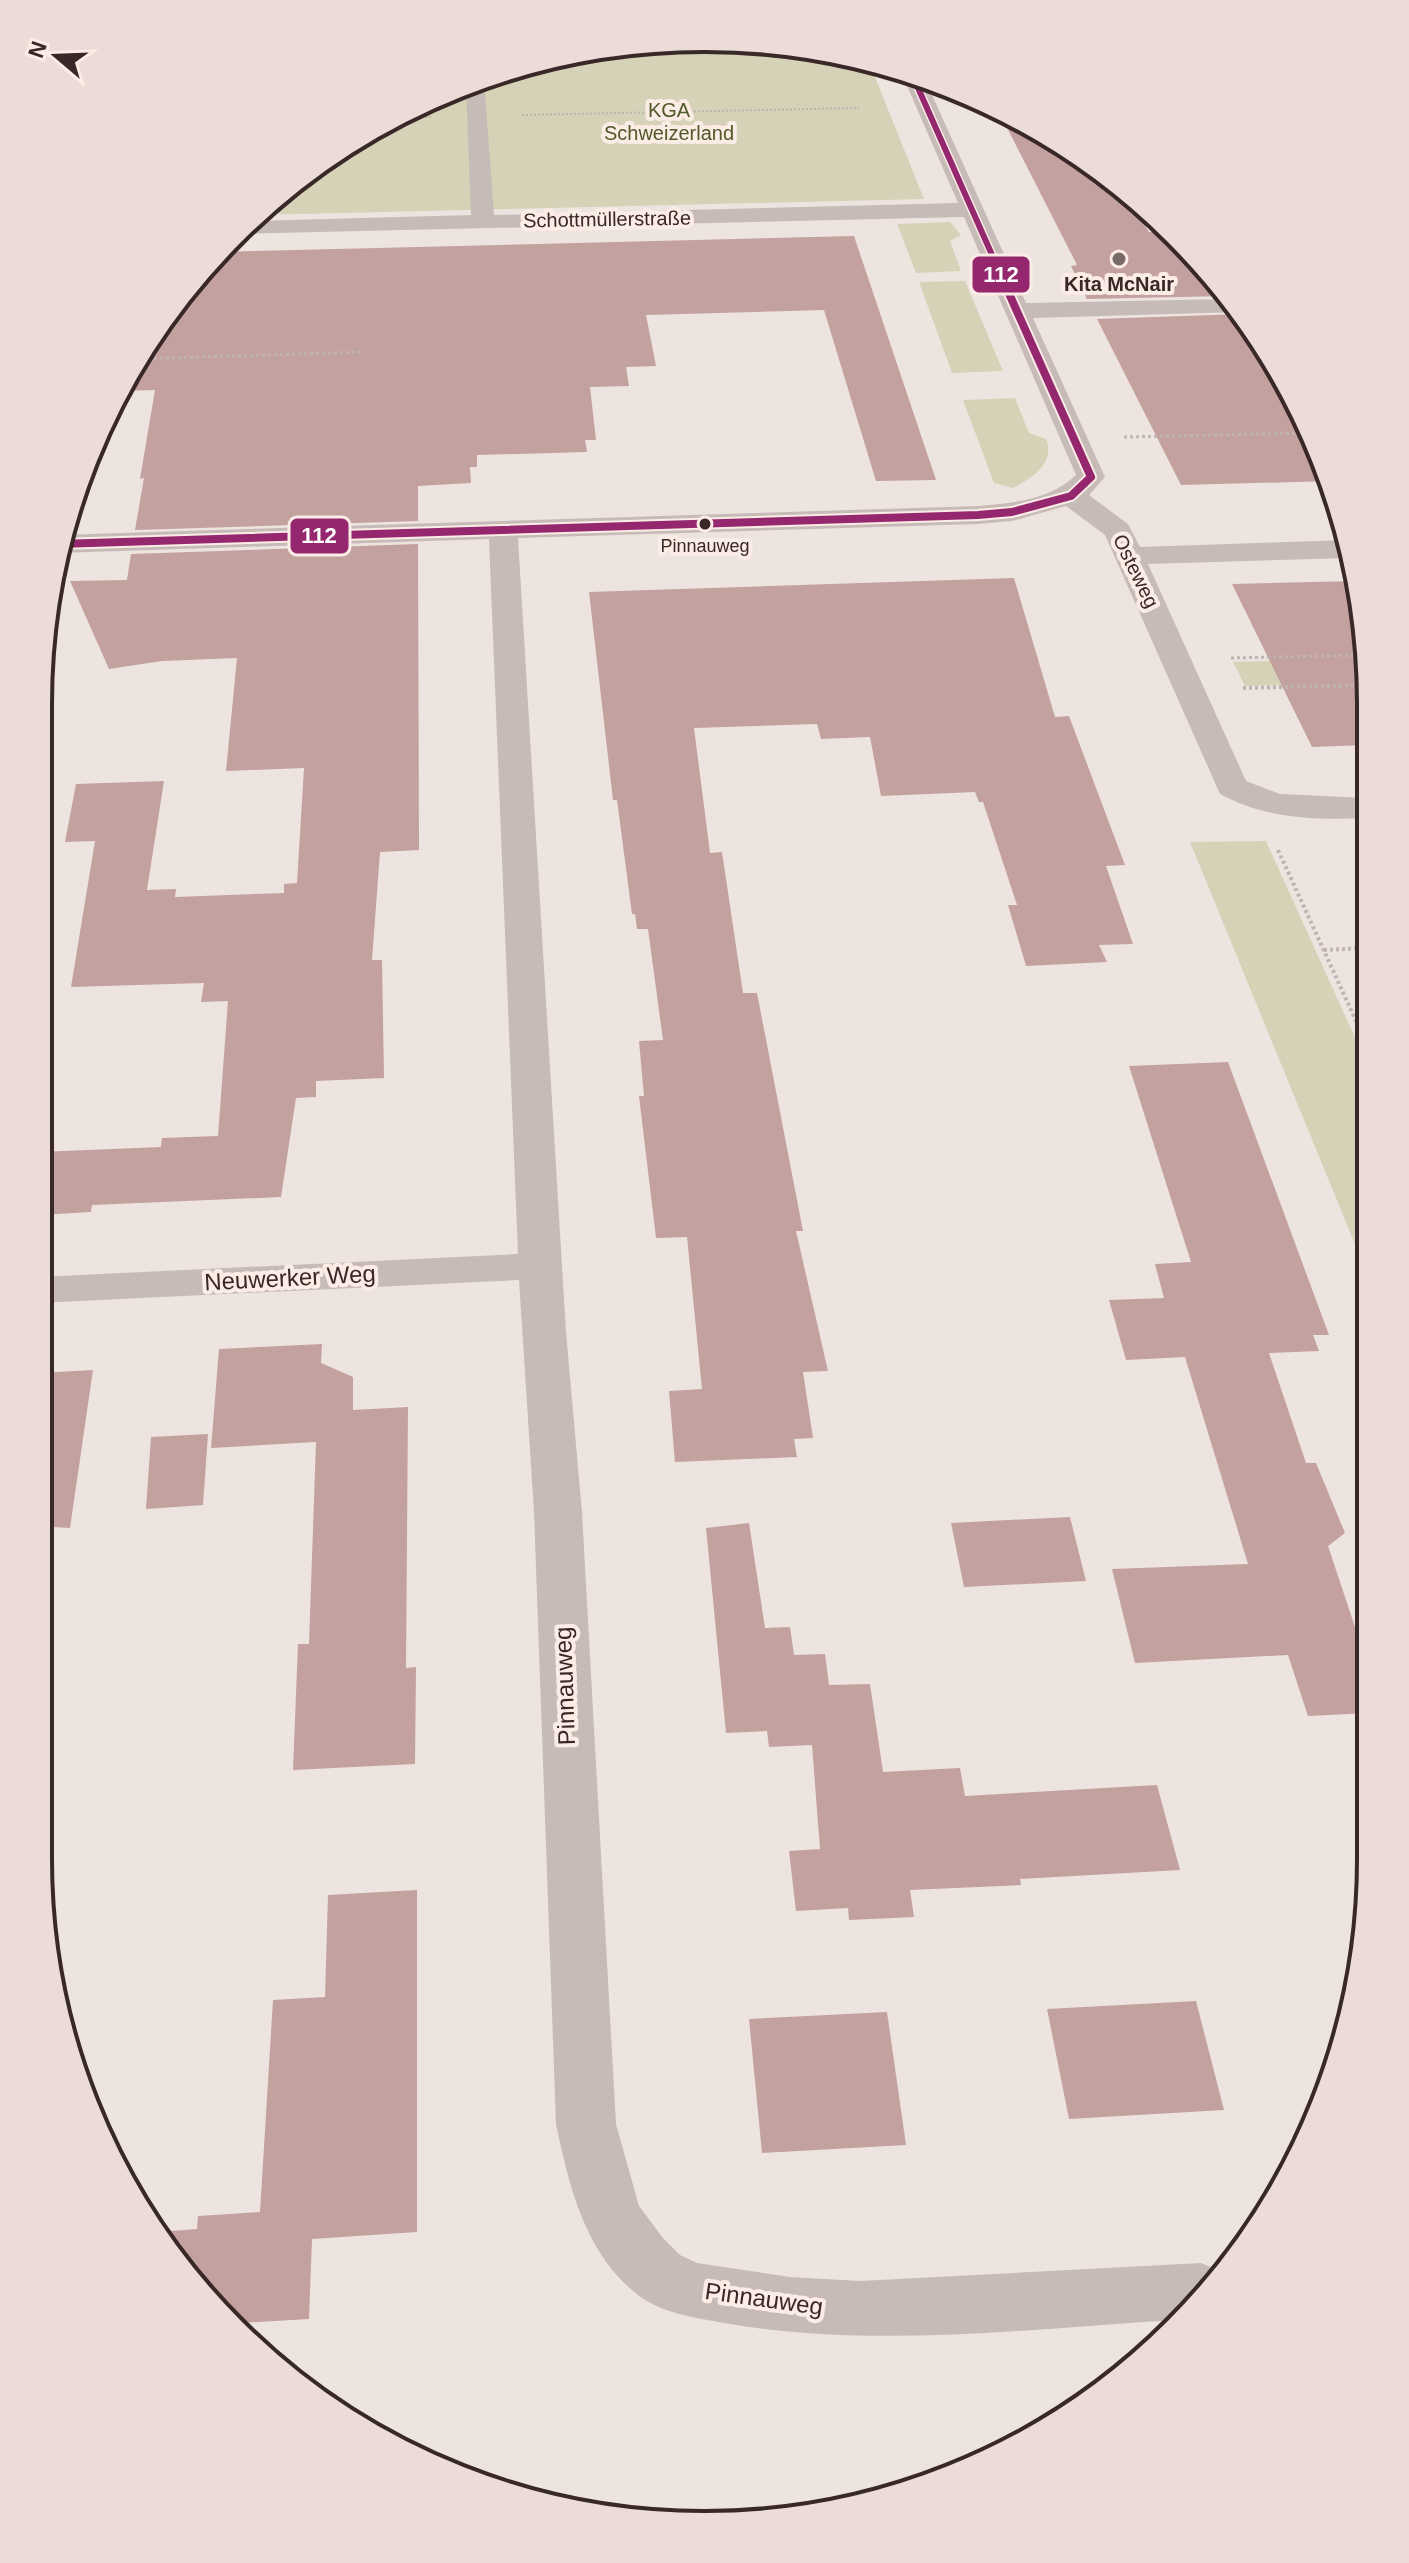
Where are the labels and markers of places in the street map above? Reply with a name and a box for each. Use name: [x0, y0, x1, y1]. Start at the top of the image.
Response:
marker: Kita McNair: [1110, 250, 1128, 268]
place label: Kita McNair: [1064, 273, 1174, 295]
marker: Pinnauweg: [697, 516, 713, 532]
place label: Pinnauweg: [660, 536, 750, 556]

